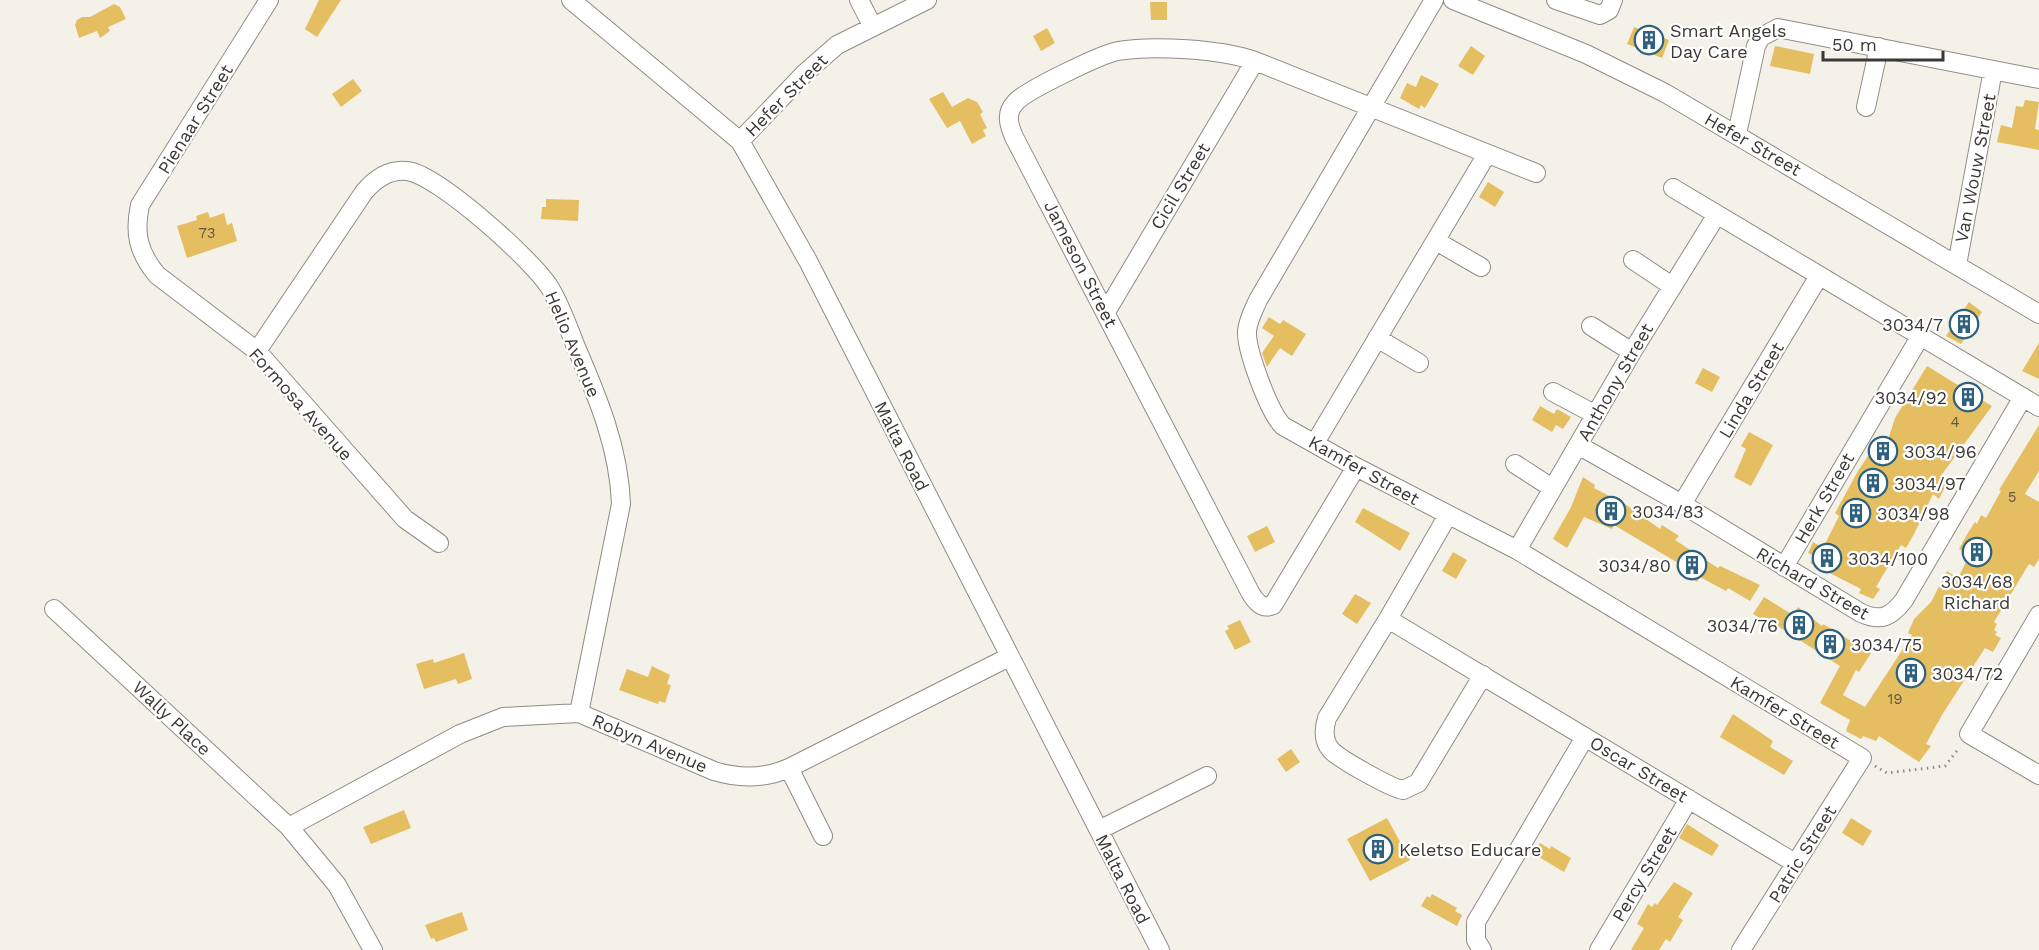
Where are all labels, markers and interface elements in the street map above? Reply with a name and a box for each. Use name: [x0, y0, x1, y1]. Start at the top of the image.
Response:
place label: Smart Angels Day Care: [1670, 20, 1787, 62]
building icon: Smart Angels Day Care: [1633, 24, 1665, 56]
scale bar: [1823, 24, 1943, 62]
text: 50 m: [1832, 34, 1877, 55]
street label: Hefer Street: [740, 49, 832, 141]
street label: Pienaar Street: [153, 60, 237, 178]
street label: Van Wouw Street: [1950, 91, 2000, 244]
street label: Hefer Street: [1701, 108, 1805, 180]
street label: Cicil Street: [1146, 139, 1214, 233]
street label: Jameson Street: [1040, 197, 1122, 331]
house number: 73: [198, 224, 216, 242]
street label: Helio Avenue: [541, 288, 605, 400]
building icon: 3034/7: [1948, 308, 1980, 340]
place label: 3034/7: [1882, 314, 1943, 335]
street label: Anthony Street: [1573, 319, 1657, 445]
street label: Linda Street: [1714, 338, 1788, 442]
street label: Formosa Avenue: [245, 343, 357, 465]
building icon: 3034/92: [1952, 381, 1984, 413]
place label: 3034/92: [1875, 387, 1947, 408]
street label: Malta Road: [870, 398, 934, 494]
house number: 4: [1950, 413, 1960, 431]
street label: Kamfer Street: [1305, 431, 1423, 509]
building icon: 3034/96: [1867, 435, 1899, 467]
place label: 3034/96: [1904, 441, 1977, 462]
street label: Herk Street: [1790, 449, 1859, 547]
building icon: 3034/97: [1857, 467, 1889, 499]
place label: 3034/97: [1894, 473, 1966, 494]
house number: 5: [2008, 488, 2016, 506]
building icon: 3034/83: [1595, 495, 1627, 527]
building icon: 3034/98: [1840, 497, 1872, 529]
place label: 3034/83: [1632, 501, 1704, 522]
place label: 3034/98: [1877, 503, 1950, 524]
building icon: 3034/68 Richard: [1961, 536, 1993, 568]
street label: Richard Street: [1753, 542, 1874, 624]
building icon: 3034/100: [1811, 542, 1843, 574]
place label: 3034/100: [1848, 548, 1928, 569]
building icon: 3034/80: [1676, 549, 1708, 581]
place label: 3034/80: [1598, 555, 1671, 576]
place label: 3034/68 Richard: [1941, 571, 2013, 613]
building icon: 3034/76: [1783, 609, 1815, 641]
place label: 3034/76: [1707, 615, 1778, 636]
building icon: 3034/75: [1814, 628, 1846, 660]
place label: 3034/75: [1851, 634, 1922, 655]
building icon: 3034/72: [1895, 657, 1927, 689]
place label: 3034/72: [1932, 663, 2003, 684]
street label: Kamfer Street: [1727, 671, 1844, 753]
street label: Wally Place: [128, 676, 216, 760]
house number: 19: [1887, 690, 1903, 708]
street label: Robyn Avenue: [589, 709, 711, 777]
street label: Oscar Street: [1586, 732, 1692, 807]
street label: Patric Street: [1764, 801, 1841, 907]
street label: Percy Street: [1607, 822, 1681, 925]
street label: Malta Road: [1091, 831, 1155, 927]
building icon: Keletso Educare: [1362, 833, 1394, 865]
place label: Keletso Educare: [1399, 839, 1541, 860]

